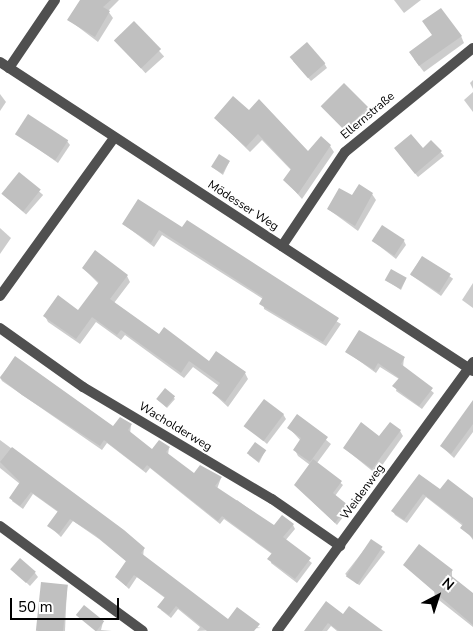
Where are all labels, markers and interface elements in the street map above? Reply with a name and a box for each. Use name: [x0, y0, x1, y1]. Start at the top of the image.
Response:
street label: Ellernstraße: [338, 89, 398, 143]
street label: Mödesser Weg: [205, 178, 281, 234]
street label: Wacholderweg: [136, 399, 214, 455]
street label: Weidenweg: [338, 461, 388, 523]
north arrow: [413, 571, 463, 621]
text: N: [438, 573, 458, 595]
scale bar: [12, 588, 121, 620]
text: 50 m: [18, 597, 53, 617]

